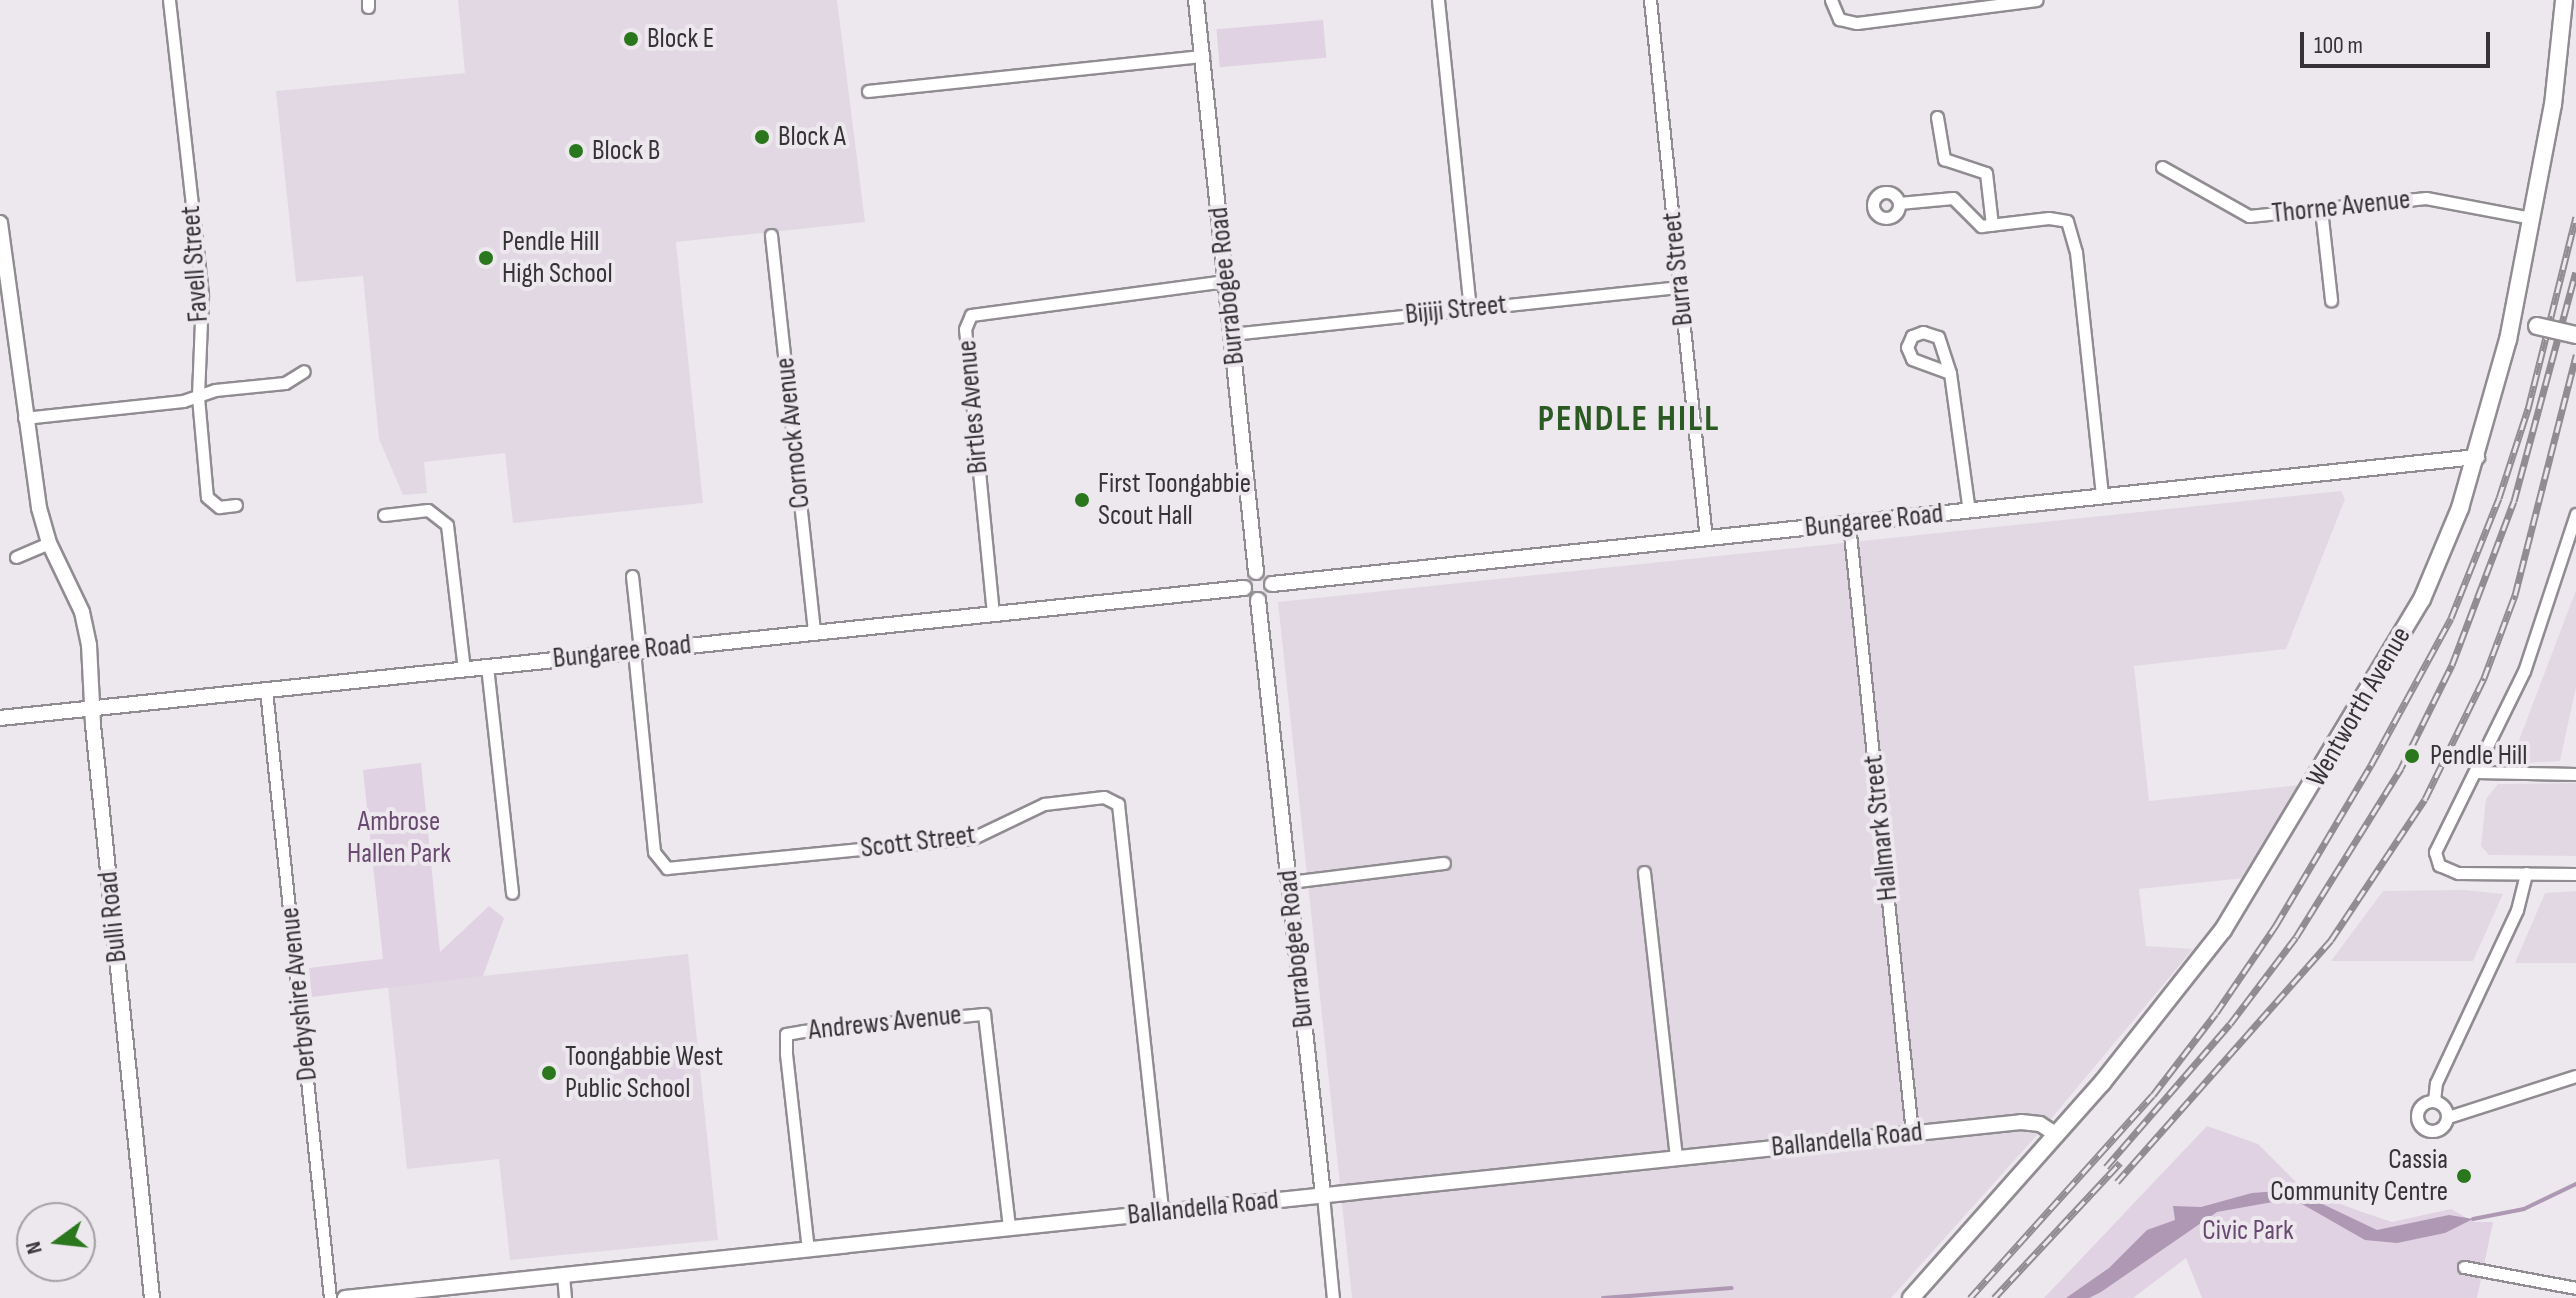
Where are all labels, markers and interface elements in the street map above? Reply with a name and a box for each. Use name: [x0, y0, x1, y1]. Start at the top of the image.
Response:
scale bar: [2304, 16, 2494, 66]
place label: Block E: [647, 22, 714, 56]
marker: Block E: [622, 30, 640, 48]
text: 100 m: [2314, 31, 2363, 60]
place label: Block A: [778, 120, 846, 154]
marker: Block A: [753, 128, 771, 146]
place label: Block B: [592, 134, 660, 168]
marker: Block B: [567, 142, 585, 160]
street label: Thorne Avenue: [2270, 183, 2412, 231]
street label: Favell Street: [174, 205, 216, 323]
street label: Burrabogee Road: [1202, 205, 1252, 367]
street label: Burra Street: [1655, 211, 1701, 327]
place label: Pendle Hill High School: [502, 225, 613, 291]
marker: Pendle Hill High School: [477, 249, 495, 267]
street label: Bijiji Street: [1404, 288, 1508, 332]
street label: Birtles Avenue: [950, 339, 996, 475]
street label: Cornock Avenue: [768, 356, 818, 510]
district label: PENDLE HILL: [1538, 398, 1720, 442]
place label: First Toongabbie Scout Hall: [1098, 467, 1251, 533]
marker: First Toongabbie Scout Hall: [1073, 491, 1091, 509]
street label: Bungaree Road: [1803, 497, 1945, 545]
street label: Wentworth Avenue: [2300, 621, 2418, 793]
street label: Bungaree Road: [551, 628, 693, 676]
place label: Pendle Hill: [2430, 739, 2527, 773]
marker: Pendle Hill: [2401, 745, 2423, 767]
street label: Hallmark Street: [1857, 753, 1905, 903]
park label: Ambrose Hallen Park: [347, 805, 451, 871]
street label: Scott Street: [859, 818, 977, 866]
street label: Burrabogee Road: [1271, 868, 1321, 1030]
street label: Bulli Road: [92, 870, 134, 964]
street label: Derbyshire Avenue: [273, 906, 325, 1082]
street label: Andrews Avenue: [807, 998, 963, 1048]
place label: Toongabbie West Public School: [565, 1040, 723, 1106]
marker: Toongabbie West Public School: [540, 1064, 558, 1082]
street label: Ballandella Road: [1770, 1115, 1924, 1165]
place label: Cassia Community Centre: [2270, 1143, 2448, 1209]
marker: Cassia Community Centre: [2455, 1167, 2473, 1185]
street label: Ballandella Road: [1126, 1183, 1280, 1233]
north arrow: [16, 1202, 96, 1282]
park label: Civic Park: [2202, 1214, 2294, 1248]
text: N: [20, 1239, 49, 1257]

